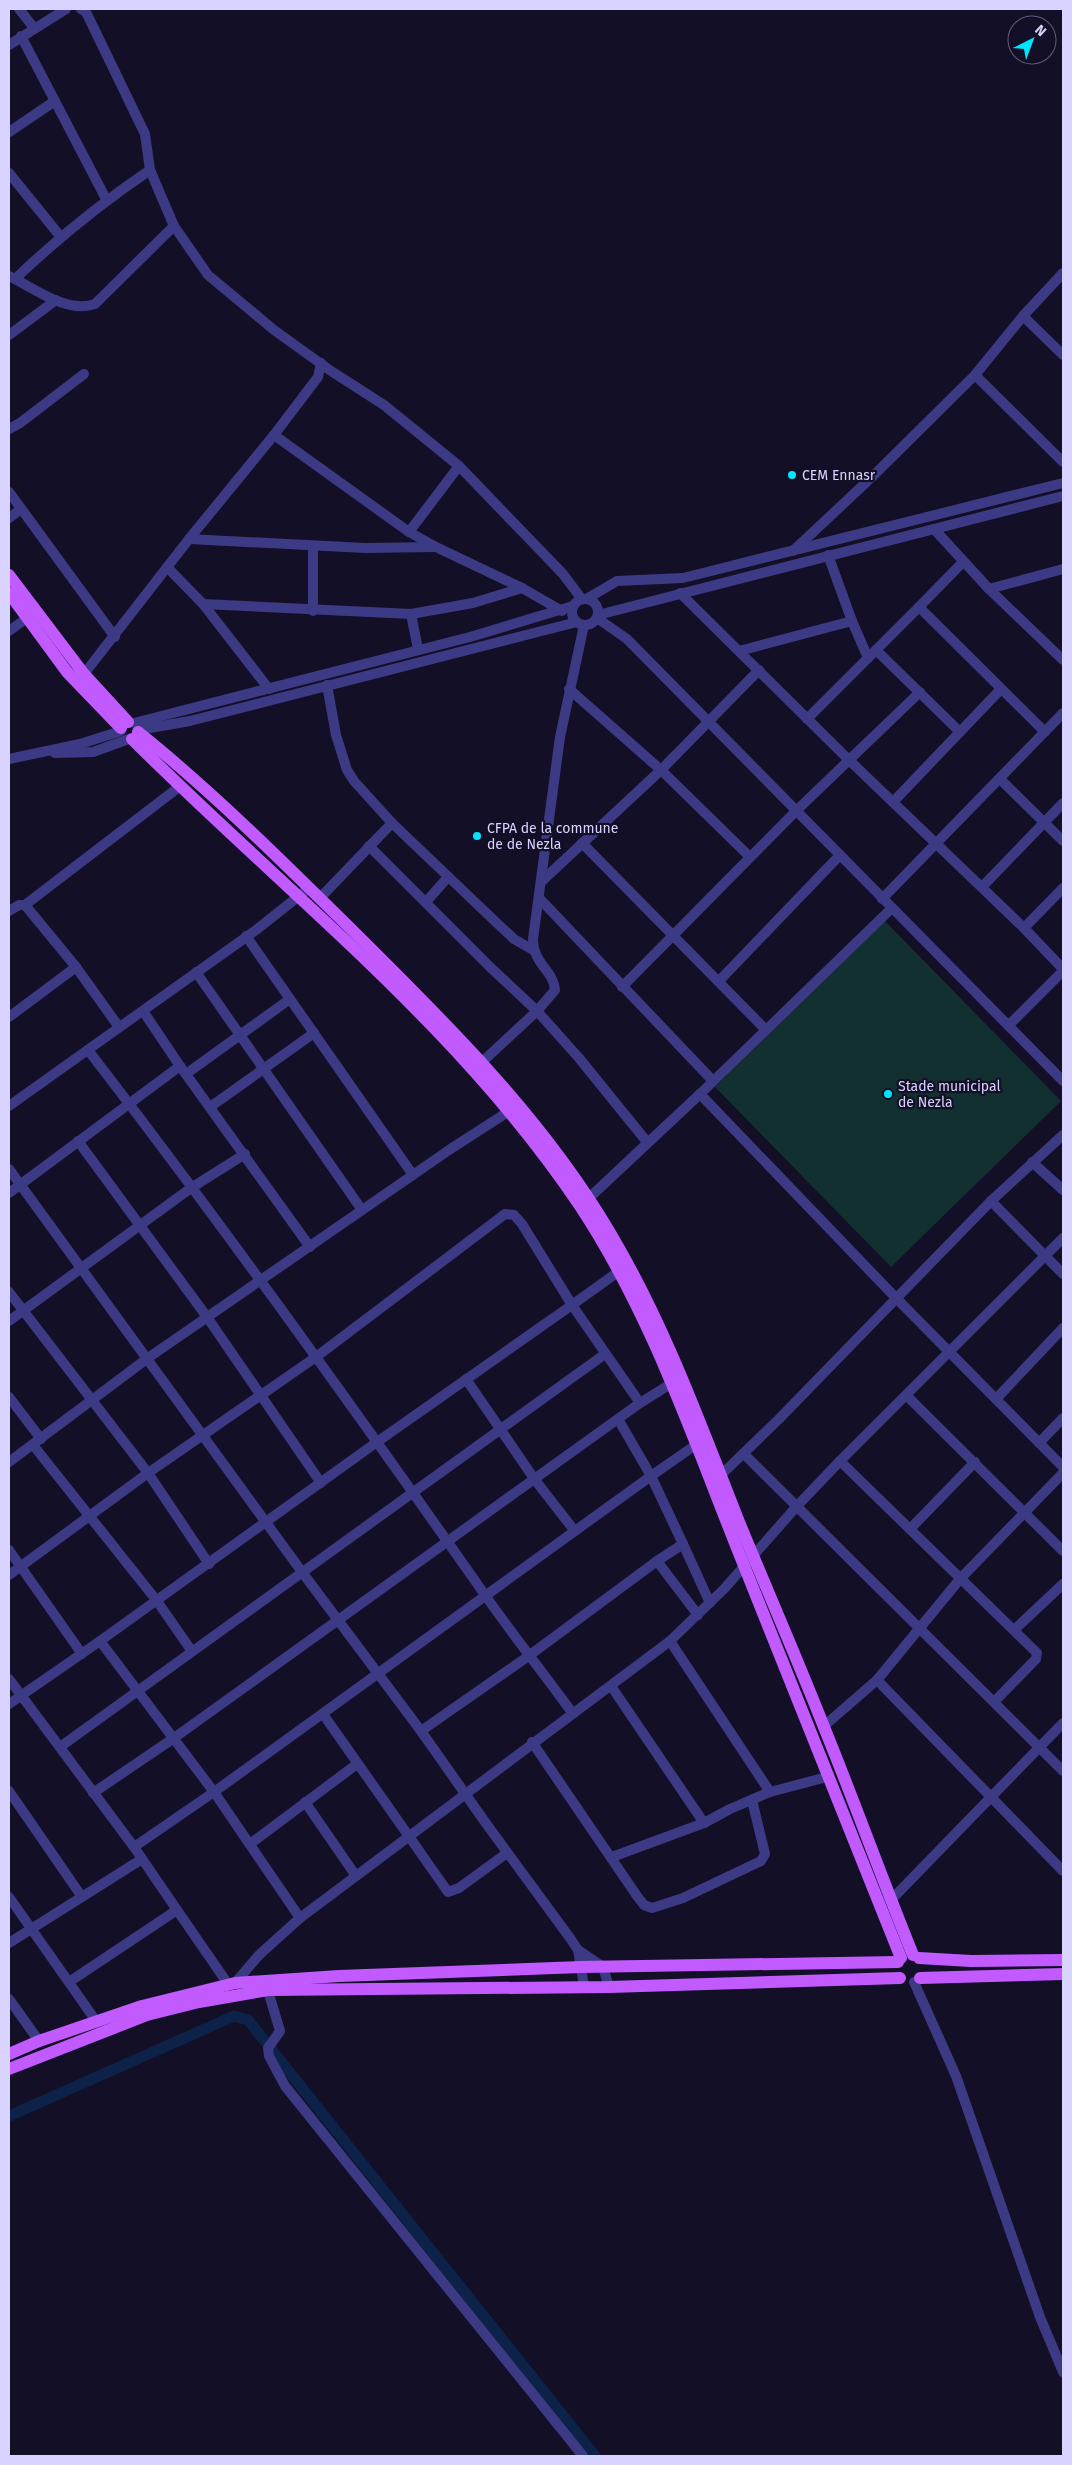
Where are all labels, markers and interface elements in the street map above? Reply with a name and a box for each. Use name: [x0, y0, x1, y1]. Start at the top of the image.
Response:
north arrow: [1007, 15, 1057, 65]
text: N: [1031, 21, 1050, 40]
place label: CEM Ennasr: [802, 467, 876, 484]
marker: CEM Ennasr: [786, 469, 798, 481]
place label: CFPA de la commune de de Nezla: [487, 820, 618, 853]
marker: CFPA de la commune de de Nezla: [471, 830, 483, 842]
place label: Stade municipal de Nezla: [898, 1078, 1001, 1111]
marker: Stade municipal de Nezla: [882, 1088, 894, 1100]

